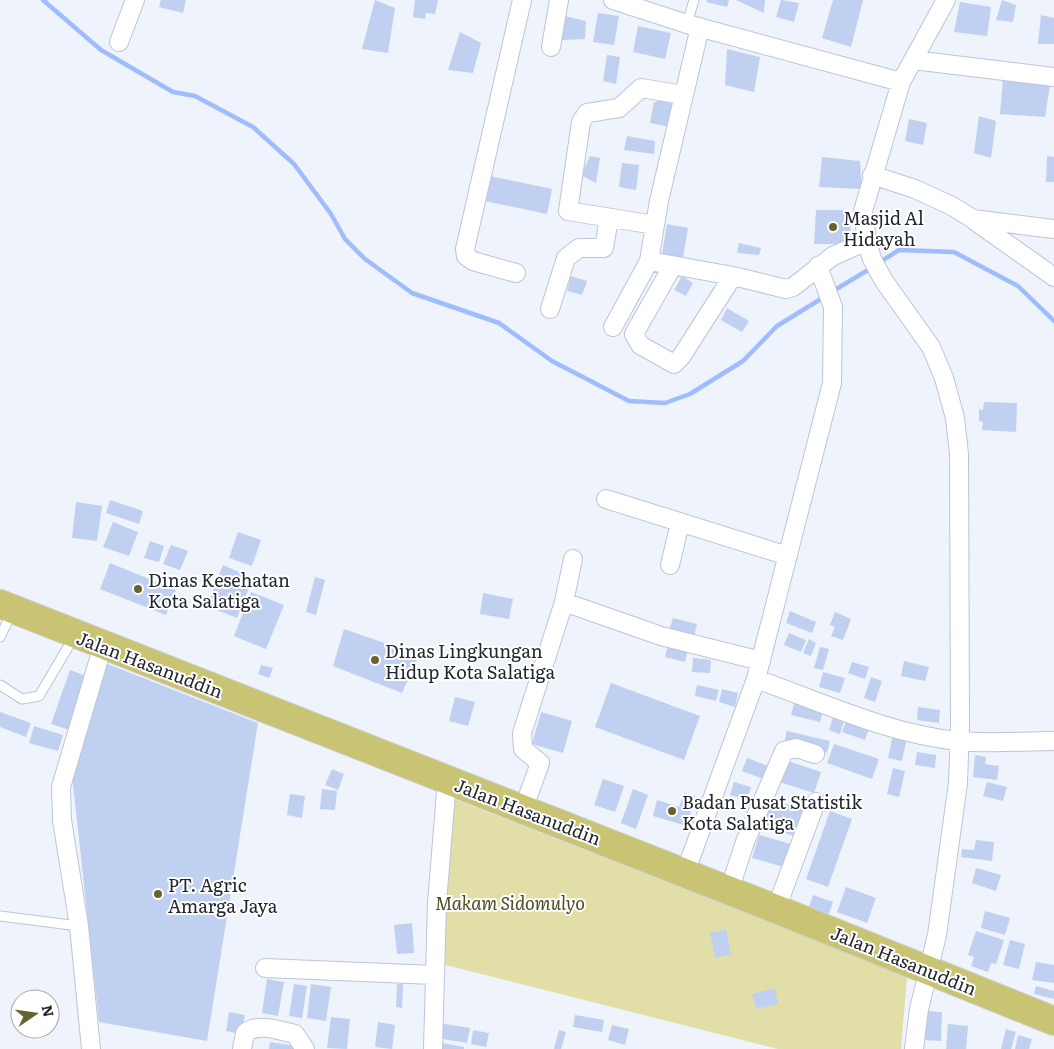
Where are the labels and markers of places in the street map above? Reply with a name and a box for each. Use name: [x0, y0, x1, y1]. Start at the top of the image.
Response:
place label: Masjid Al Hidayah: [843, 204, 924, 252]
marker: Masjid Al Hidayah: [827, 221, 839, 233]
place label: Dinas Kesehatan Kota Salatiga: [148, 566, 290, 614]
marker: Dinas Kesehatan Kota Salatiga: [132, 583, 144, 595]
place label: Dinas Lingkungan Hidup Kota Salatiga: [385, 637, 555, 685]
marker: Dinas Lingkungan Hidup Kota Salatiga: [369, 654, 381, 666]
place label: Badan Pusat Statistik Kota Salatiga: [682, 788, 863, 836]
marker: Badan Pusat Statistik Kota Salatiga: [666, 805, 678, 817]
place label: PT. Agric Amarga Jaya: [168, 871, 278, 919]
marker: PT. Agric Amarga Jaya: [152, 888, 164, 900]

